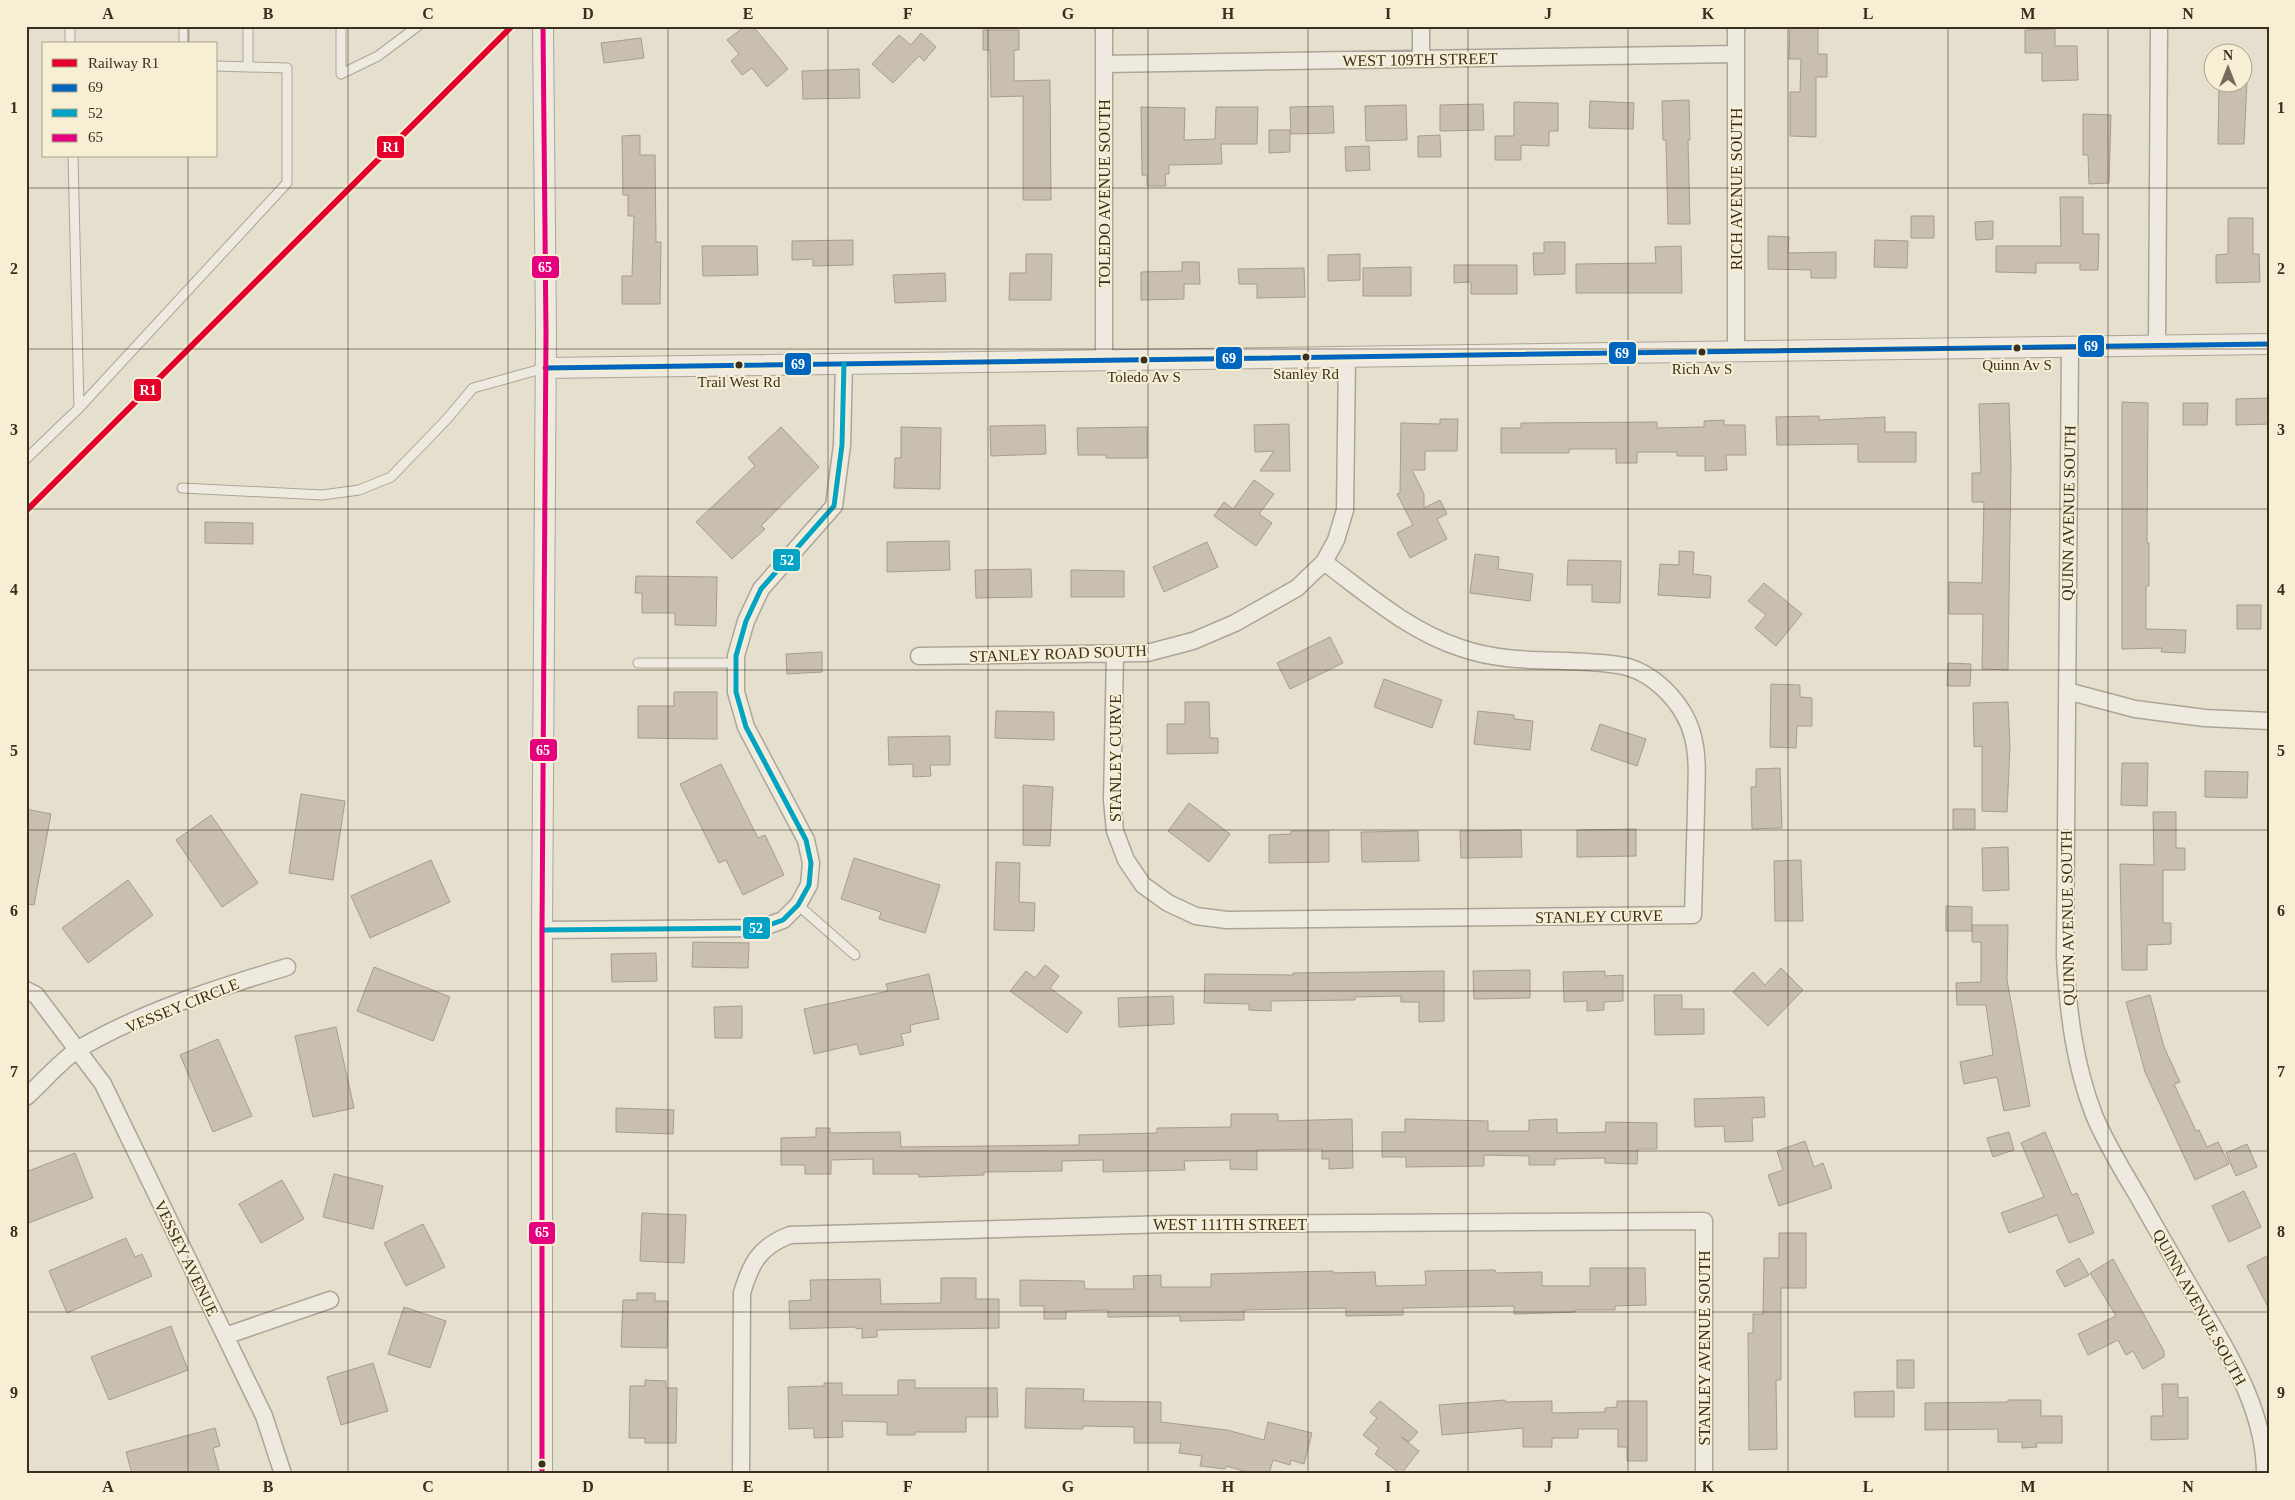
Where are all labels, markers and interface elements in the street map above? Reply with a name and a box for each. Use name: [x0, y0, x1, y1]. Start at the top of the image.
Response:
text: A: [102, 5, 114, 22]
text: B: [263, 5, 274, 22]
text: C: [422, 5, 434, 22]
text: D: [582, 5, 594, 22]
text: E: [743, 5, 753, 22]
text: F: [903, 5, 913, 22]
text: G: [1062, 5, 1075, 22]
text: H: [1222, 5, 1235, 22]
text: I: [1385, 5, 1391, 22]
text: J: [1544, 5, 1552, 22]
text: K: [1702, 5, 1715, 22]
text: L: [1863, 5, 1873, 22]
text: M: [2020, 5, 2036, 22]
text: N: [2182, 5, 2194, 22]
legend: [42, 42, 218, 158]
north arrow: [2202, 42, 2252, 92]
text: N: [2223, 48, 2233, 63]
street label: WEST 109TH STREET: [1342, 50, 1498, 69]
text: Railway R1: [88, 55, 159, 71]
text: 69: [88, 79, 103, 95]
text: 1: [10, 99, 18, 116]
street label: TOLEDO AVENUE SOUTH: [1096, 99, 1113, 287]
text: 1: [2277, 99, 2285, 116]
text: 52: [88, 105, 103, 121]
street label: RICH AVENUE SOUTH: [1728, 107, 1745, 270]
text: 65: [88, 129, 103, 145]
line badge: R1: [376, 135, 405, 159]
text: R1: [382, 140, 400, 155]
line badge: 65: [531, 255, 560, 279]
text: 2: [10, 260, 18, 277]
text: 65: [538, 260, 552, 275]
text: 2: [2277, 260, 2285, 277]
line badge: 69: [2077, 334, 2105, 358]
text: 69: [2084, 339, 2098, 354]
line badge: 69: [1608, 341, 1637, 365]
marker: Quinn Av S: [2012, 343, 2022, 353]
line badge: 69: [1215, 346, 1243, 370]
text: 69: [1615, 346, 1629, 361]
marker: Rich Av S: [1697, 347, 1707, 357]
text: 69: [1222, 351, 1236, 366]
line badge: 69: [784, 352, 812, 376]
marker: Stanley Rd: [1301, 352, 1311, 362]
marker: Toledo Av S: [1139, 355, 1149, 365]
text: 69: [791, 357, 805, 372]
place label: Quinn Av S: [1982, 357, 2052, 373]
marker: Trail West Rd: [734, 360, 744, 370]
place label: Rich Av S: [1672, 361, 1732, 377]
place label: Stanley Rd: [1273, 366, 1340, 382]
place label: Toledo Av S: [1107, 369, 1181, 385]
place label: Trail West Rd: [698, 374, 781, 390]
line badge: R1: [133, 378, 162, 402]
text: R1: [139, 383, 157, 398]
text: 3: [10, 421, 18, 438]
text: 3: [2277, 421, 2285, 438]
street label: QUINN AVENUE SOUTH: [2058, 425, 2079, 601]
line badge: 52: [772, 548, 801, 572]
text: 52: [780, 553, 794, 568]
text: 4: [10, 581, 18, 598]
text: 4: [2277, 581, 2285, 598]
street label: STANLEY ROAD SOUTH: [969, 642, 1148, 665]
street label: STANLEY CURVE: [1107, 694, 1124, 822]
line badge: 65: [529, 738, 558, 762]
text: 5: [10, 742, 18, 759]
text: 5: [2277, 742, 2285, 759]
text: 65: [536, 743, 550, 758]
street label: QUINN AVENUE SOUTH: [2057, 830, 2078, 1006]
text: 6: [10, 902, 18, 919]
text: 6: [2277, 902, 2285, 919]
street label: STANLEY CURVE: [1535, 907, 1663, 926]
line badge: 52: [742, 916, 771, 940]
text: 52: [749, 921, 763, 936]
street label: VESSEY CIRCLE: [123, 975, 241, 1036]
text: 7: [10, 1063, 18, 1080]
text: 7: [2277, 1063, 2285, 1080]
street label: VESSEY AVENUE: [151, 1198, 222, 1319]
street label: WEST 111TH STREET: [1153, 1216, 1307, 1233]
line badge: 65: [528, 1221, 556, 1245]
text: 8: [10, 1223, 18, 1240]
text: 8: [2277, 1223, 2285, 1240]
text: 65: [535, 1225, 549, 1240]
street label: QUINN AVENUE SOUTH: [2150, 1226, 2250, 1389]
street label: STANLEY AVENUE SOUTH: [1696, 1250, 1713, 1446]
text: 9: [10, 1384, 18, 1401]
text: 9: [2277, 1384, 2285, 1401]
unlabelled marker: [537, 1459, 547, 1469]
text: A: [102, 1478, 114, 1495]
text: B: [263, 1478, 274, 1495]
text: C: [422, 1478, 434, 1495]
text: D: [582, 1478, 594, 1495]
text: E: [743, 1478, 753, 1495]
text: F: [903, 1478, 913, 1495]
text: G: [1062, 1478, 1075, 1495]
text: H: [1222, 1478, 1235, 1495]
text: I: [1385, 1478, 1391, 1495]
text: J: [1544, 1478, 1552, 1495]
text: K: [1702, 1478, 1715, 1495]
text: L: [1863, 1478, 1873, 1495]
text: M: [2020, 1478, 2036, 1495]
text: N: [2182, 1478, 2194, 1495]

